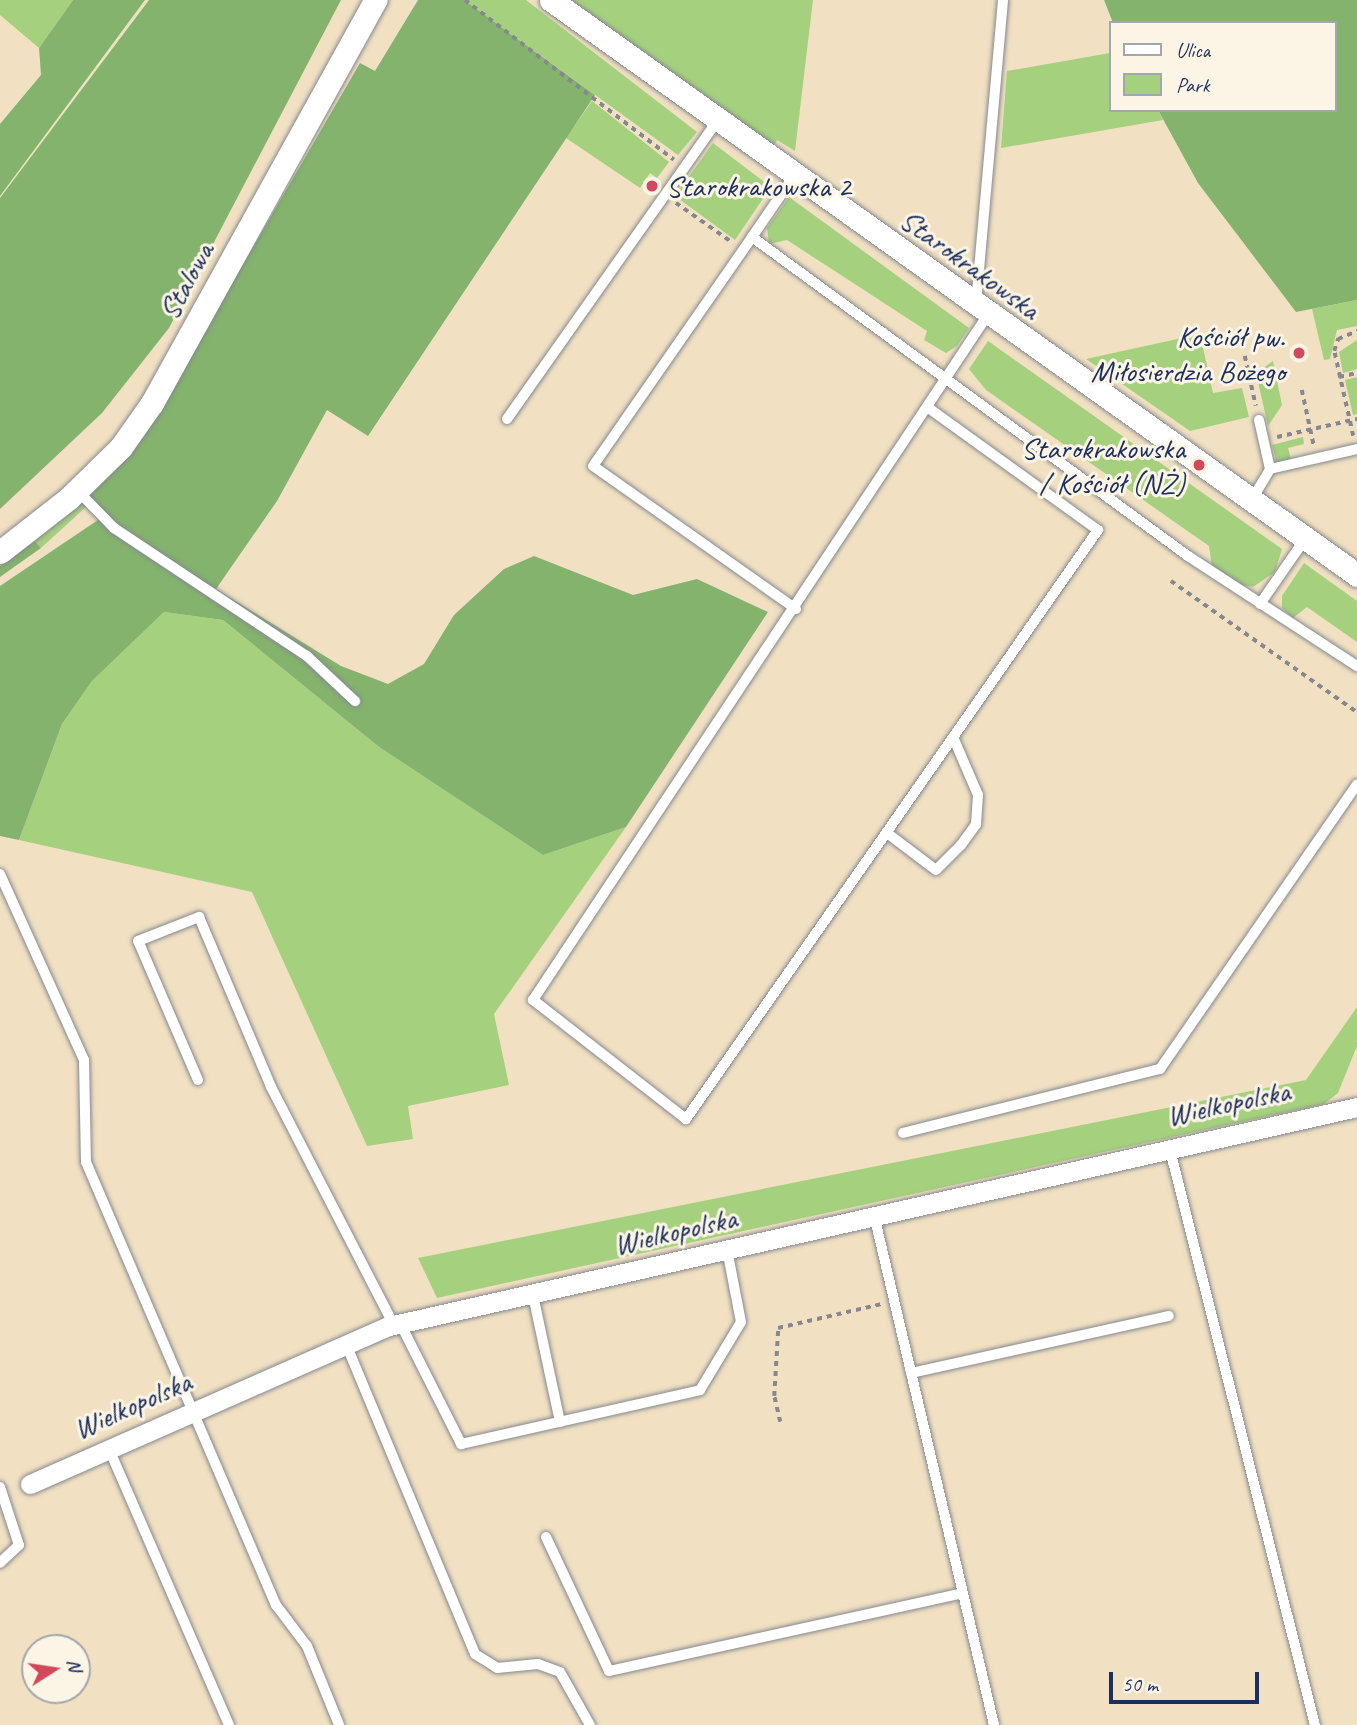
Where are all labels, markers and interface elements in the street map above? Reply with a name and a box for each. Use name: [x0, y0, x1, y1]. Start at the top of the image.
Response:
legend: [1108, 21, 1336, 112]
text: Ulica: [1176, 37, 1210, 63]
text: Park: [1176, 72, 1209, 98]
place label: Starokrakowska 2: [666, 168, 851, 204]
marker: Starokrakowska 2: [644, 178, 660, 194]
street label: Starokrakowska: [893, 201, 1047, 327]
street label: Stalowa: [150, 237, 222, 325]
place label: Kościół pw. Miłosierdzia Bożego: [1091, 318, 1285, 388]
marker: Kościół pw. Miłosierdzia Bożego: [1291, 345, 1307, 361]
place label: Starokrakowska / Kościół (NŻ): [1021, 430, 1185, 500]
marker: Starokrakowska / Kościół (NŻ): [1191, 457, 1207, 473]
street label: Wielkopolska: [1163, 1072, 1293, 1134]
street label: Wielkopolska: [610, 1199, 740, 1263]
street label: Wielkopolska: [68, 1363, 196, 1447]
north arrow: [21, 1634, 91, 1704]
text: N: [62, 1657, 88, 1673]
scale bar: [1112, 1658, 1262, 1702]
text: 50 m: [1122, 1671, 1158, 1697]

